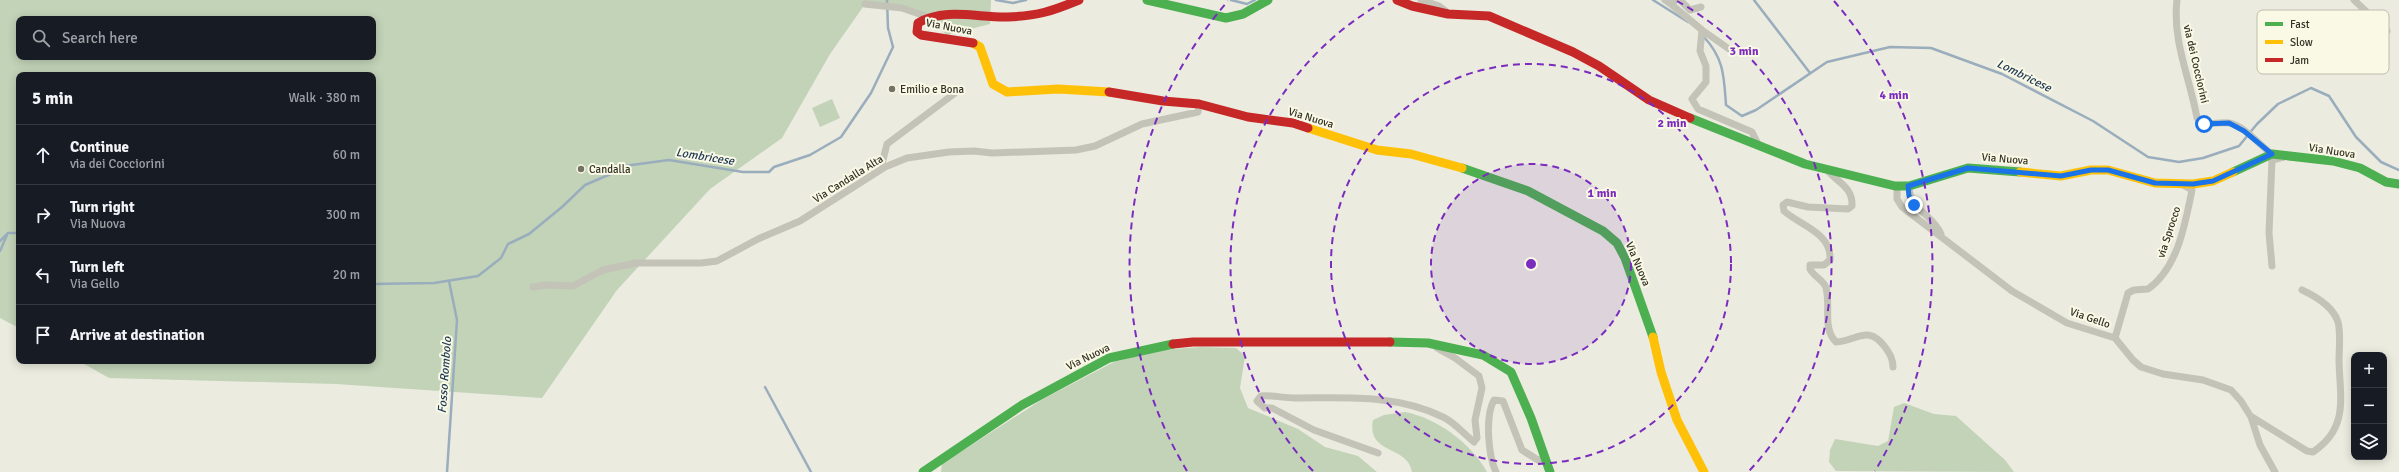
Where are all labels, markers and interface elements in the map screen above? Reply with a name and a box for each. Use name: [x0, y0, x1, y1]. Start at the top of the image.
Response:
legend: [2257, 10, 2389, 74]
search box: [16, 16, 376, 60]
street label: Via Nuova: [925, 16, 974, 38]
text: Fast: [2290, 18, 2310, 31]
street label: via dei Cocciorini: [2181, 23, 2211, 105]
icon: search: [30, 27, 52, 49]
text: Search here: [62, 29, 138, 47]
text: Slow: [2290, 36, 2313, 49]
text: 3 min: [1730, 44, 1759, 59]
text: Jam: [2290, 54, 2309, 67]
water label: Lombricese: [1994, 56, 2055, 96]
place label: Emilio e Bona: [900, 83, 965, 96]
marker: Emilio e Bona: [887, 84, 897, 94]
text: 5 min: [32, 88, 73, 109]
text: 4 min: [1880, 88, 1909, 103]
text: Walk · 380 m: [289, 90, 360, 106]
street label: Via Nuova: [1287, 105, 1336, 131]
route start: [2195, 115, 2213, 133]
text: 2 min: [1658, 116, 1687, 131]
text: Continue: [70, 138, 129, 156]
street label: Via Nuova: [2308, 141, 2357, 161]
icon: ahead: [32, 144, 54, 166]
water label: Lombricese: [675, 145, 736, 169]
text: 60 m: [333, 147, 360, 163]
street label: Via Nuova: [1981, 150, 2029, 168]
street label: Via Candalla Alta: [811, 152, 886, 206]
text: via dei Cocciorini: [70, 156, 165, 172]
place label: Candalla: [589, 163, 631, 176]
marker: Candalla: [576, 164, 586, 174]
text: 1 min: [1588, 186, 1617, 201]
route end: [1905, 196, 1923, 214]
text: Turn right: [70, 198, 135, 216]
icon: right: [32, 204, 54, 226]
street label: via Sprocco: [2155, 204, 2184, 259]
text: 300 m: [326, 207, 360, 223]
text: Via Nuova: [70, 216, 125, 232]
street label: Via Nuova: [1623, 240, 1653, 289]
centre of rings: [1524, 257, 1538, 271]
text: Turn left: [70, 258, 124, 276]
icon: left: [32, 264, 54, 286]
text: 20 m: [333, 267, 360, 283]
text: Via Gello: [70, 276, 119, 292]
street label: Via Gello: [2068, 305, 2112, 331]
icon: arrive: [32, 324, 54, 346]
text: Arrive at destination: [70, 326, 205, 344]
water label: Fosso Rombolo: [435, 336, 455, 414]
street label: Via Nuova: [1064, 341, 1112, 373]
map controls: [2351, 352, 2387, 460]
button: +: [2351, 352, 2387, 388]
button: −: [2351, 388, 2387, 424]
button: layers: [2351, 424, 2387, 460]

